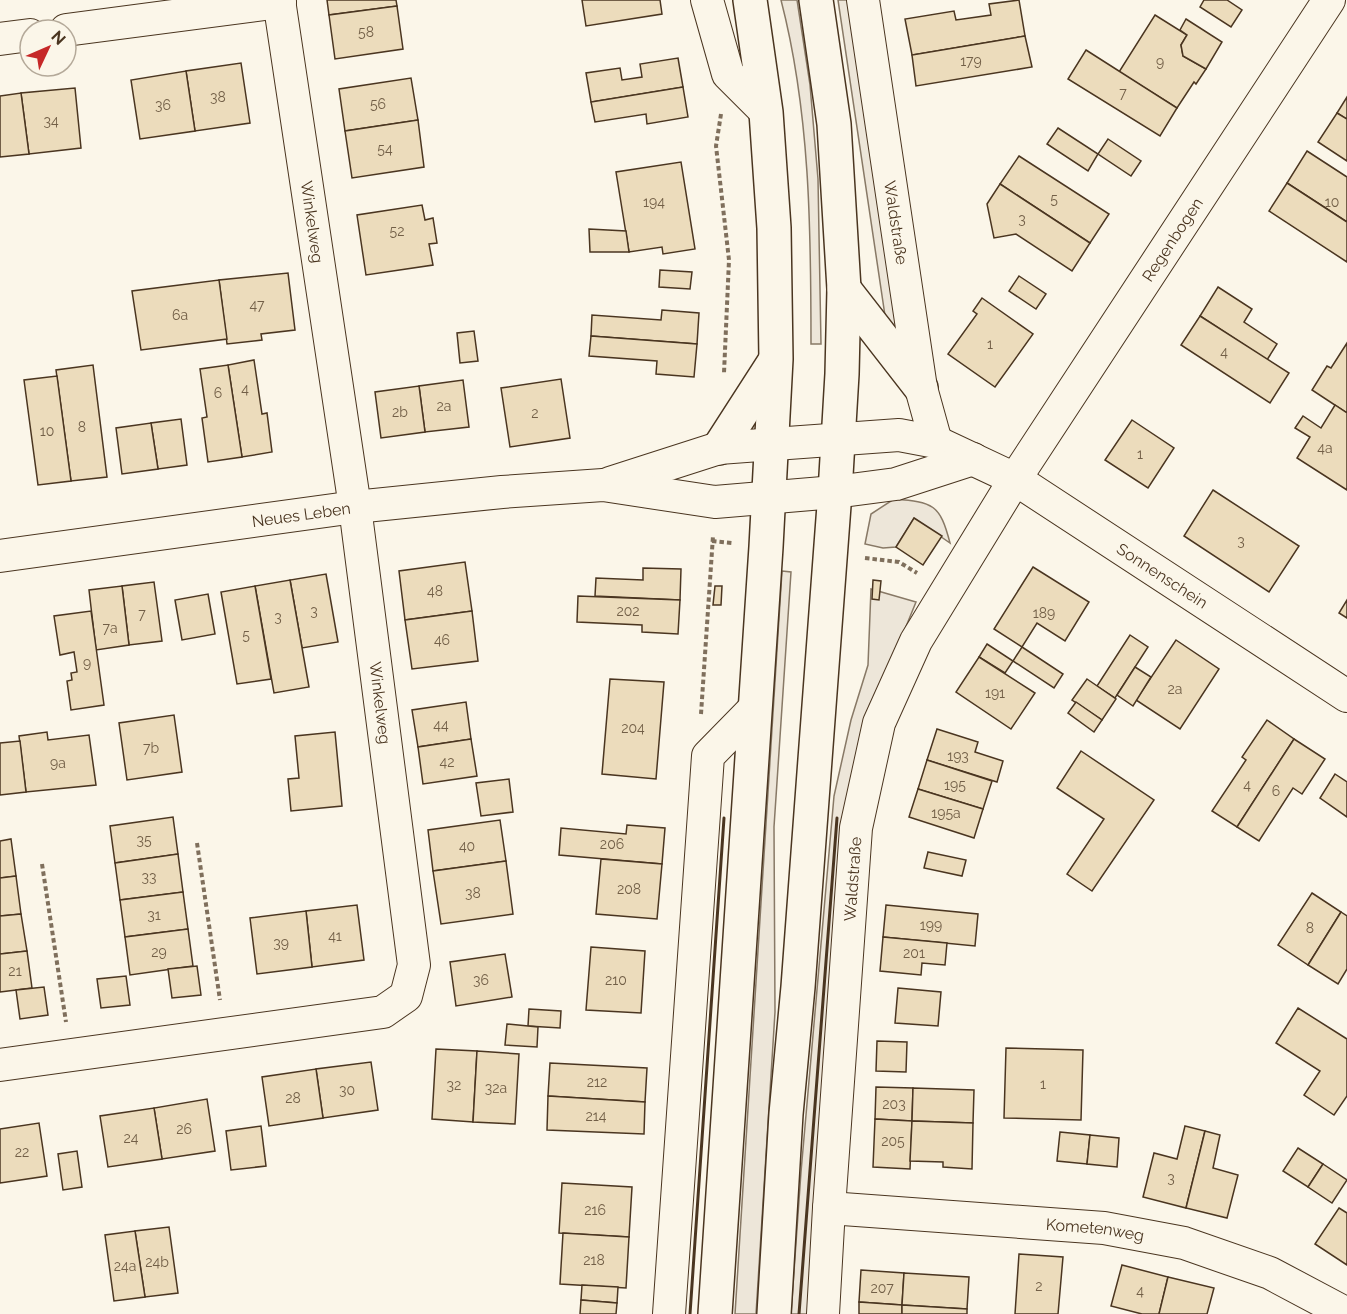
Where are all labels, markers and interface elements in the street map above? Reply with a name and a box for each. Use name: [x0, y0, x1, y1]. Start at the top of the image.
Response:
north arrow: [18, 18, 78, 78]
house number: 58: [358, 24, 374, 40]
text: N: [47, 27, 70, 49]
house number: 179: [960, 53, 982, 69]
house number: 9: [1156, 54, 1164, 70]
house number: 7: [1119, 85, 1127, 101]
house number: 38: [210, 89, 226, 105]
house number: 56: [370, 96, 386, 112]
house number: 36: [155, 97, 171, 113]
house number: 34: [43, 113, 59, 129]
house number: 54: [377, 141, 393, 157]
street label: Waldstraße: [881, 179, 912, 266]
street label: Winkelweg: [297, 180, 327, 264]
house number: 5: [1050, 191, 1058, 207]
house number: 194: [643, 194, 665, 210]
street label: Regenbogen: [1138, 194, 1206, 285]
house number: 10: [1325, 194, 1339, 210]
house number: 3: [1018, 211, 1026, 227]
house number: 52: [390, 223, 404, 239]
house number: 47: [249, 297, 265, 313]
house number: 6a: [172, 307, 188, 323]
house number: 1: [987, 336, 993, 352]
house number: 4: [1220, 344, 1228, 360]
house number: 4: [241, 381, 249, 397]
house number: 6: [214, 385, 222, 401]
house number: 2a: [437, 398, 451, 414]
house number: 2b: [392, 404, 408, 420]
house number: 2: [531, 405, 539, 421]
house number: 8: [78, 419, 86, 435]
house number: 10: [40, 423, 54, 439]
house number: 4a: [1317, 440, 1333, 456]
house number: 1: [1137, 446, 1143, 462]
street label: Neues Leben: [251, 498, 352, 531]
house number: 3: [1237, 533, 1245, 549]
street label: Sonnenschein: [1113, 539, 1211, 612]
house number: 48: [427, 583, 443, 599]
house number: 3: [310, 603, 318, 619]
house number: 202: [616, 603, 640, 619]
house number: 189: [1033, 605, 1055, 621]
house number: 7: [138, 606, 146, 622]
house number: 3: [274, 609, 282, 625]
house number: 7a: [102, 620, 118, 636]
house number: 5: [242, 627, 250, 643]
house number: 46: [434, 632, 450, 648]
house number: 9: [83, 655, 91, 671]
street label: Winkelweg: [366, 661, 394, 745]
house number: 2a: [1168, 681, 1182, 697]
house number: 191: [985, 685, 1005, 701]
house number: 44: [433, 717, 449, 733]
house number: 204: [621, 720, 645, 736]
house number: 7b: [143, 740, 159, 756]
house number: 193: [947, 748, 969, 764]
house number: 42: [440, 754, 454, 770]
house number: 9a: [50, 755, 66, 771]
house number: 195: [944, 777, 966, 793]
house number: 4: [1243, 777, 1251, 793]
house number: 6: [1272, 783, 1280, 799]
house number: 195a: [931, 805, 961, 821]
house number: 35: [136, 832, 152, 848]
house number: 206: [600, 836, 624, 852]
street label: Waldstraße: [840, 836, 865, 922]
house number: 40: [459, 838, 475, 854]
house number: 33: [142, 869, 156, 885]
house number: 208: [617, 881, 641, 897]
house number: 38: [465, 885, 481, 901]
house number: 31: [147, 907, 161, 923]
house number: 199: [920, 917, 942, 933]
house number: 8: [1306, 920, 1314, 936]
house number: 41: [328, 928, 342, 944]
house number: 39: [273, 935, 289, 951]
house number: 29: [151, 944, 167, 960]
house number: 201: [903, 945, 925, 961]
house number: 21: [8, 963, 22, 979]
house number: 36: [473, 972, 489, 988]
house number: 210: [605, 972, 627, 988]
house number: 212: [587, 1074, 607, 1090]
house number: 1: [1040, 1076, 1046, 1092]
house number: 32: [447, 1077, 461, 1093]
house number: 32a: [485, 1080, 507, 1096]
house number: 30: [339, 1082, 355, 1098]
house number: 28: [285, 1090, 301, 1106]
house number: 203: [882, 1096, 906, 1112]
house number: 214: [586, 1108, 607, 1124]
house number: 26: [176, 1121, 192, 1137]
house number: 24: [124, 1130, 139, 1146]
house number: 205: [881, 1133, 905, 1149]
house number: 22: [15, 1144, 29, 1160]
house number: 3: [1167, 1170, 1175, 1186]
house number: 216: [584, 1202, 606, 1218]
street label: Kometenweg: [1045, 1214, 1146, 1245]
house number: 218: [583, 1252, 605, 1268]
house number: 24b: [145, 1254, 169, 1270]
house number: 24a: [114, 1258, 136, 1274]
house number: 2: [1035, 1278, 1043, 1294]
house number: 207: [870, 1280, 894, 1296]
house number: 4: [1136, 1283, 1144, 1299]

